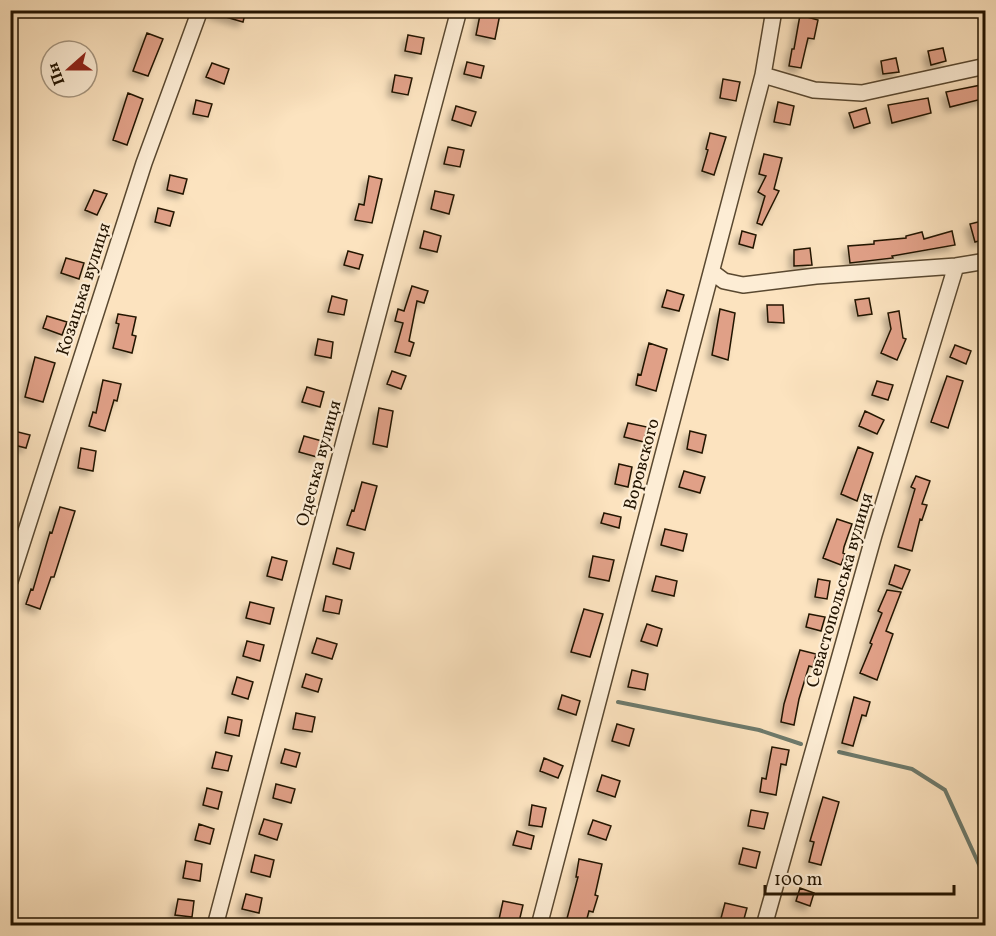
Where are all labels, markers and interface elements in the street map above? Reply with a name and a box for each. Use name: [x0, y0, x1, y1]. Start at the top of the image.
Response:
north arrow: [39, 39, 99, 99]
text: Пн: [43, 59, 71, 88]
street label: Козацька вулиця: [51, 220, 118, 359]
street label: Одеська вулиця: [291, 397, 348, 529]
street label: Воровского: [618, 416, 667, 513]
street label: Севастопольська вулиця: [801, 490, 880, 691]
scale bar: [765, 858, 954, 896]
text: 100 m: [774, 868, 823, 893]

